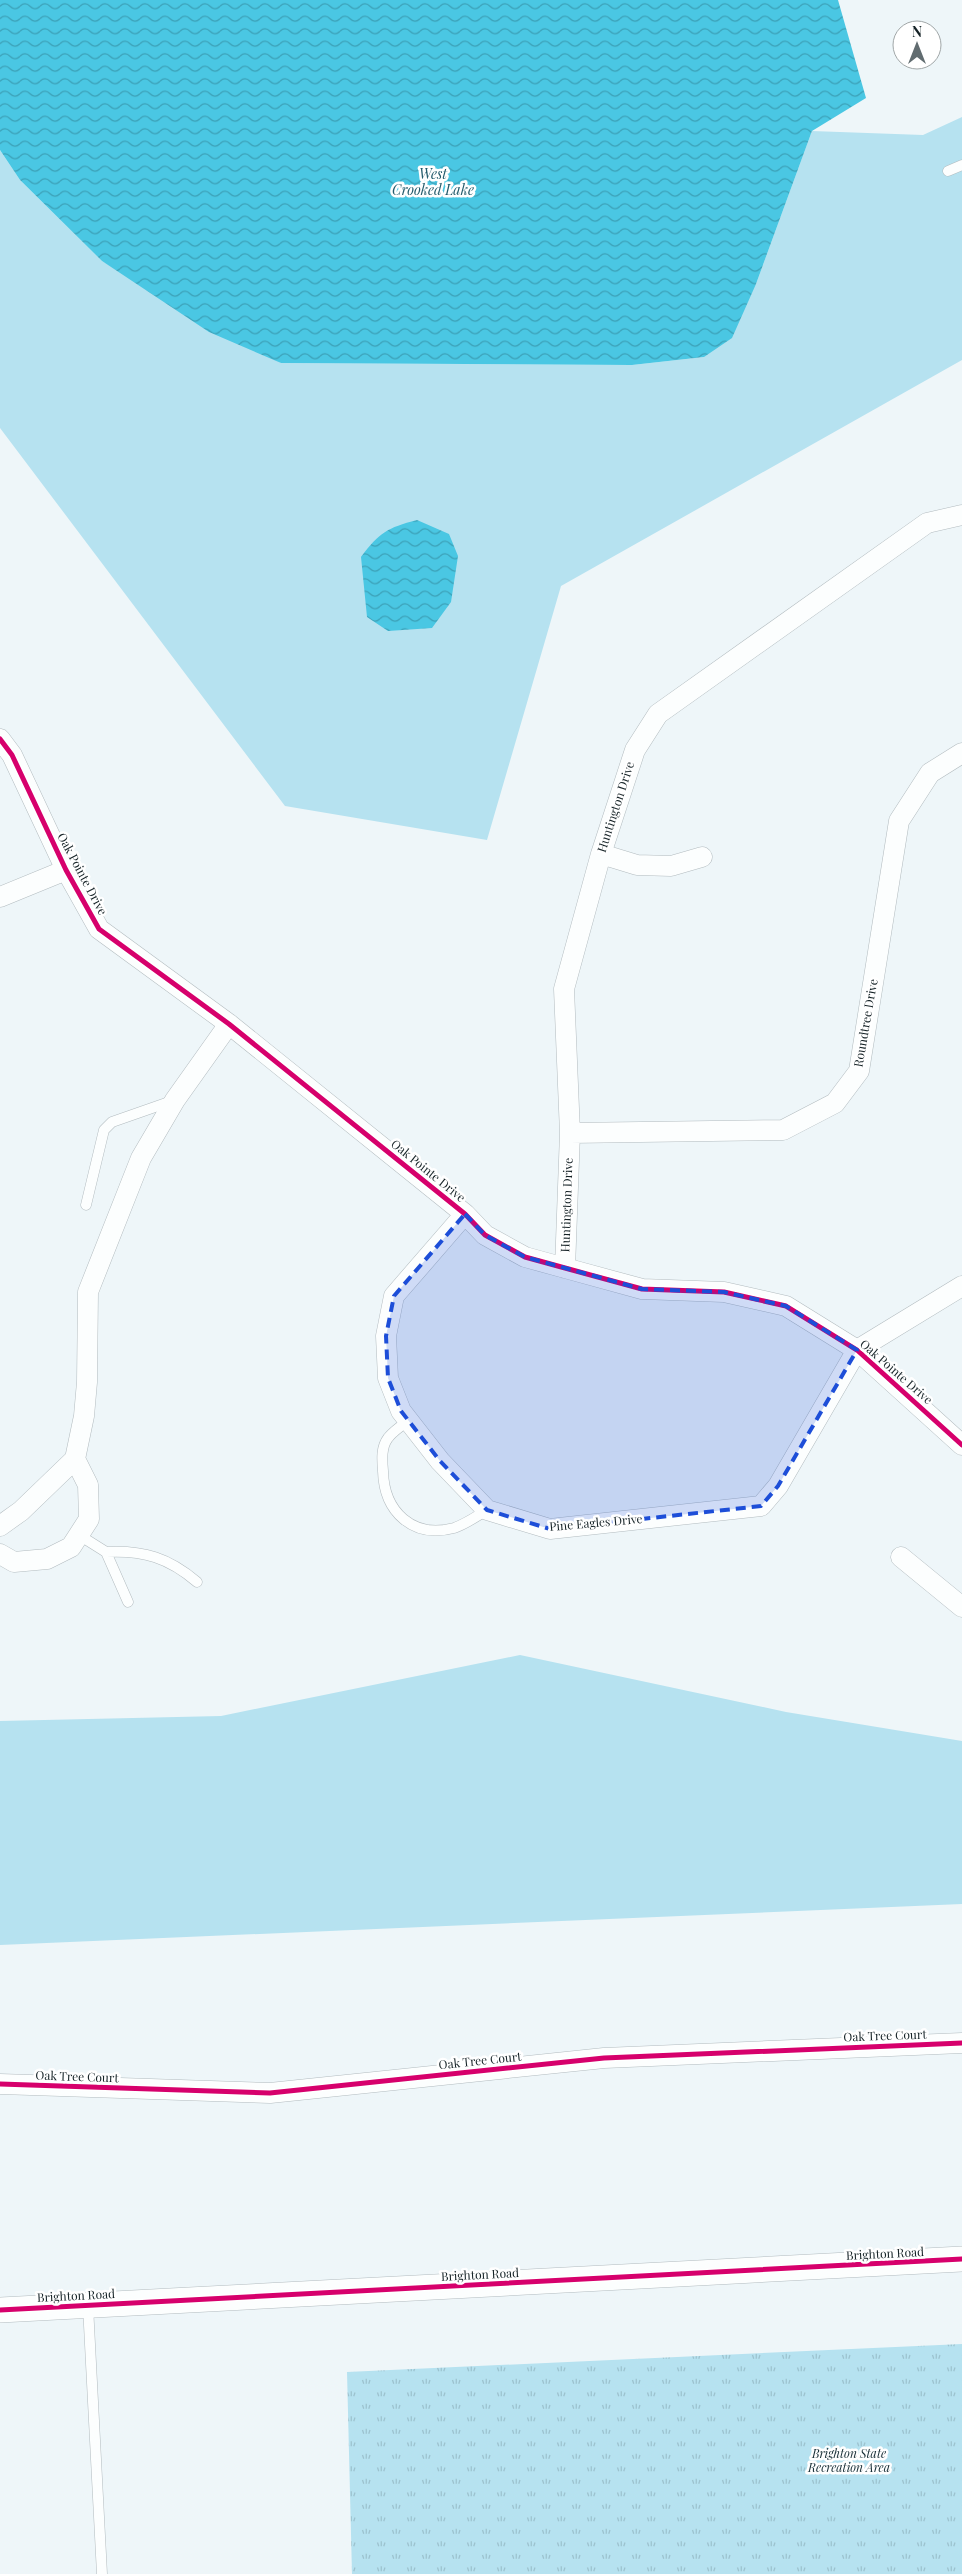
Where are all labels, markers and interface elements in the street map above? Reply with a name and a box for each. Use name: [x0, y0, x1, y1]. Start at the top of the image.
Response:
north arrow: [892, 20, 942, 70]
text: N: [912, 22, 922, 41]
water label: West Crooked Lake: [392, 164, 474, 199]
street label: Huntington Drive: [593, 759, 637, 854]
street label: Oak Pointe Drive: [54, 830, 111, 918]
street label: Roundtree Drive: [849, 977, 881, 1068]
street label: Oak Pointe Drive: [388, 1135, 469, 1205]
street label: Huntington Drive: [556, 1157, 576, 1253]
street label: Oak Pointe Drive: [857, 1335, 936, 1407]
street label: Pine Eagles Drive: [549, 1510, 643, 1534]
street label: Oak Tree Court: [843, 2026, 928, 2044]
street label: Oak Tree Court: [438, 2048, 523, 2072]
street label: Oak Tree Court: [35, 2067, 120, 2085]
street label: Brighton Road: [846, 2243, 924, 2263]
street label: Brighton Road: [441, 2264, 519, 2284]
street label: Brighton Road: [37, 2285, 115, 2305]
park label: Brighton State Recreation Area: [807, 2445, 890, 2475]

